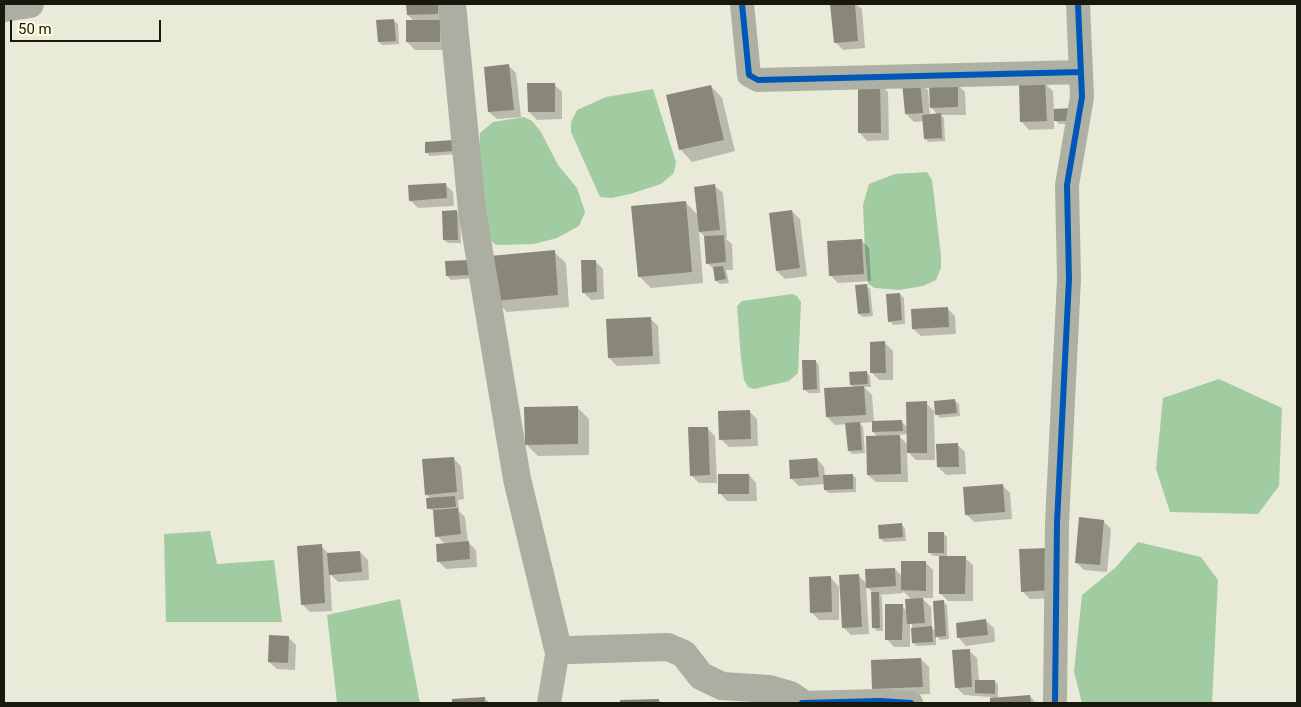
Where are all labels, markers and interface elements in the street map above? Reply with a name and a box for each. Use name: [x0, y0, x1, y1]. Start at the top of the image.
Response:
scale bar: [12, 10, 164, 42]
text: 50 m: [18, 20, 52, 38]

